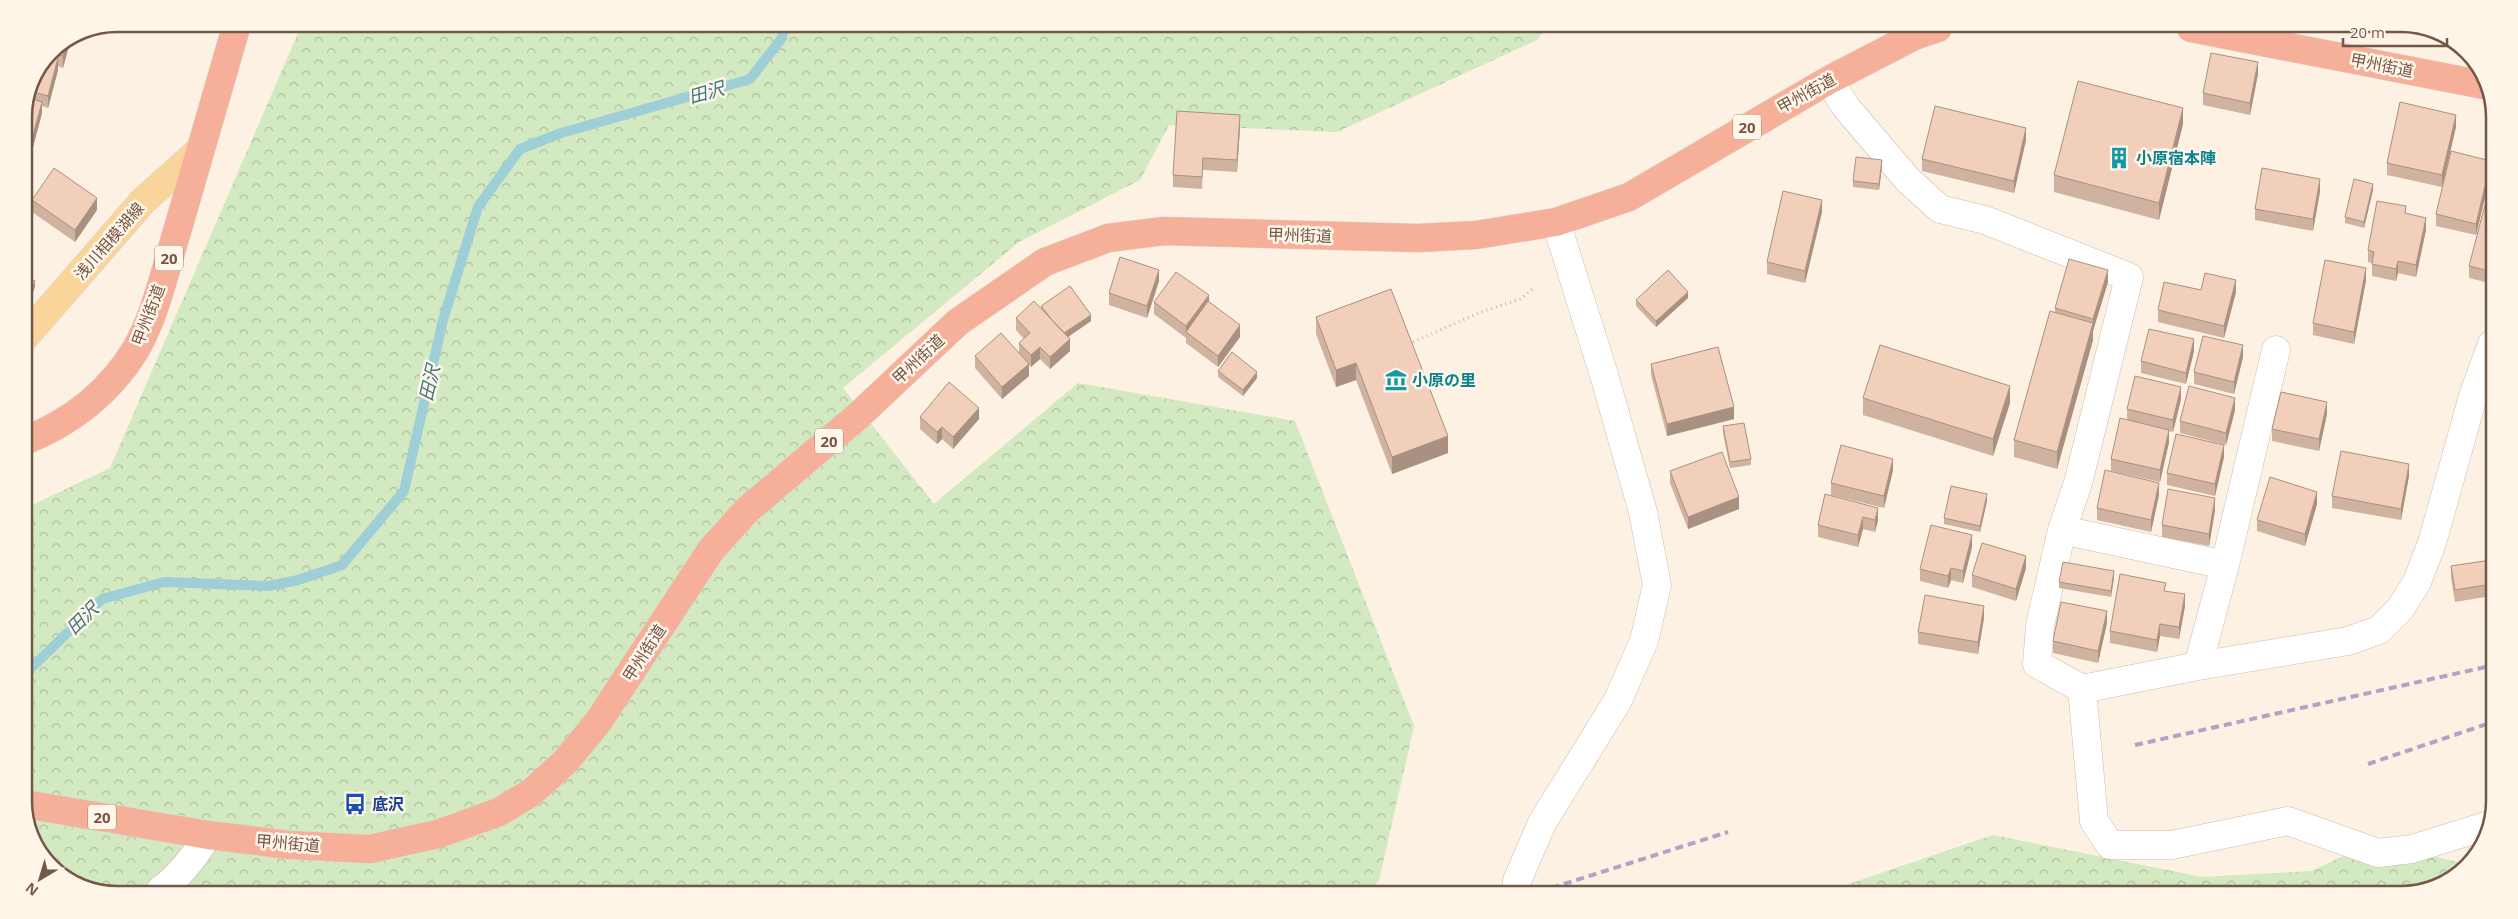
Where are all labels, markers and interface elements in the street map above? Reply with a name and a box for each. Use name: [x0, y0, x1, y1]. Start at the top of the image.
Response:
scale bar: [2343, 15, 2447, 47]
text: 20 m: [2350, 22, 2385, 42]
street label: 甲州街道: [2348, 48, 2416, 82]
street label: 甲州街道: [1773, 68, 1839, 118]
water label: 田沢: [685, 75, 729, 108]
road number: 20: [1733, 114, 1761, 140]
building icon: 小原宿本陣: [2106, 145, 2132, 171]
place label: 小原宿本陣: [2136, 147, 2216, 169]
street label: 浅川相模湖線: [69, 198, 149, 284]
street label: 甲州街道: [1268, 223, 1332, 247]
road number: 20: [155, 246, 183, 270]
street label: 甲州街道: [126, 281, 170, 349]
street label: 甲州街道: [887, 329, 949, 389]
water label: 田沢: [413, 361, 445, 403]
museum icon: 小原の里: [1383, 367, 1409, 393]
place label: 小原の里: [1412, 369, 1476, 391]
road number: 20: [815, 428, 843, 454]
water label: 田沢: [61, 595, 105, 639]
street label: 甲州街道: [617, 620, 671, 686]
bus stop icon: 底沢: [342, 791, 368, 817]
place label: 底沢: [372, 793, 404, 815]
road number: 20: [88, 804, 116, 830]
street label: 甲州街道: [255, 829, 321, 857]
north arrow: [15, 854, 65, 904]
text: N: [21, 879, 42, 901]

